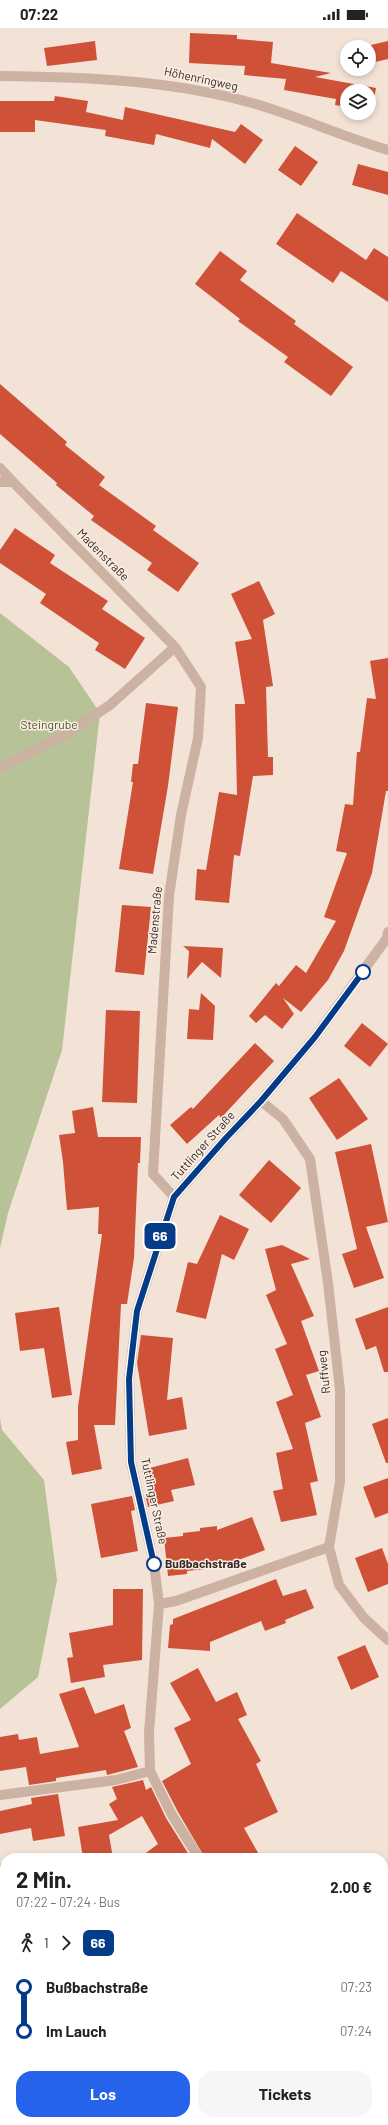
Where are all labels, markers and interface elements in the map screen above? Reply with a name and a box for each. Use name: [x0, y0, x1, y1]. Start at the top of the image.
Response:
text: 07:22: [20, 5, 58, 23]
map controls: [340, 40, 376, 120]
button: locate: [340, 40, 376, 76]
street label: Höhenringweg: [163, 63, 239, 93]
button: layers: [340, 84, 376, 120]
street label: Madenstraße: [75, 525, 133, 583]
park label: Steingrube: [20, 717, 78, 731]
street label: Madenstraße: [144, 886, 164, 954]
unlabelled marker: [355, 964, 371, 980]
street label: Tuttlinger Straße: [168, 1108, 237, 1183]
line badge: 66: [142, 1223, 178, 1249]
text: 66: [152, 1227, 168, 1244]
street label: Ruffweg: [314, 1350, 332, 1395]
street label: Tuttlinger Straße: [139, 1456, 171, 1545]
marker: Bußbachstraße: [146, 1556, 162, 1572]
place label: Bußbachstraße: [165, 1556, 247, 1570]
text: 2 Min.: [16, 1866, 72, 1892]
text: 2.00 €: [330, 1878, 372, 1896]
text: 07:22 – 07:24 · Bus: [16, 1894, 120, 1910]
icon: walk: [16, 1932, 38, 1954]
icon: forward: [55, 1932, 77, 1954]
text: 66: [91, 1934, 106, 1951]
text: 1: [44, 1935, 49, 1951]
text: Bußbachstraße: [46, 1978, 148, 1996]
text: 07:23: [341, 1979, 372, 1995]
text: Im Lauch: [46, 2022, 106, 2040]
text: 07:24: [340, 2023, 372, 2039]
button: Los: [16, 2071, 190, 2117]
button: Tickets: [198, 2071, 372, 2117]

